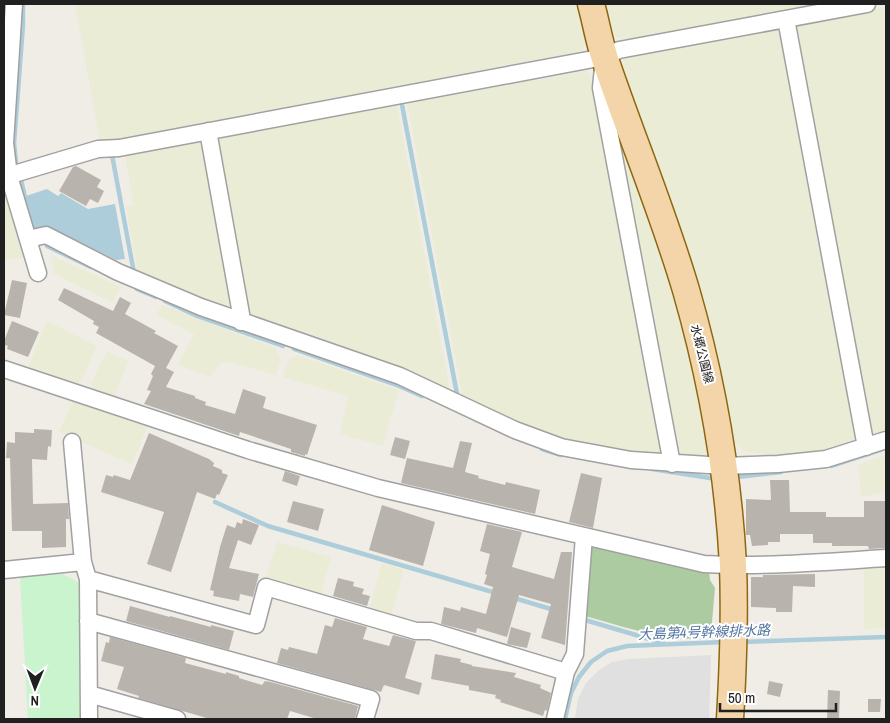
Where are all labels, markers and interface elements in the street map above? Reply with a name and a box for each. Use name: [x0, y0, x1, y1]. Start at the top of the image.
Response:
street label: 水郷公園線: [687, 323, 717, 385]
water label: 大島第4号幹線排水路: [638, 621, 771, 643]
north arrow: [10, 663, 60, 713]
scale bar: [720, 680, 836, 712]
text: 50 m: [728, 687, 755, 708]
text: N: [30, 692, 39, 710]

